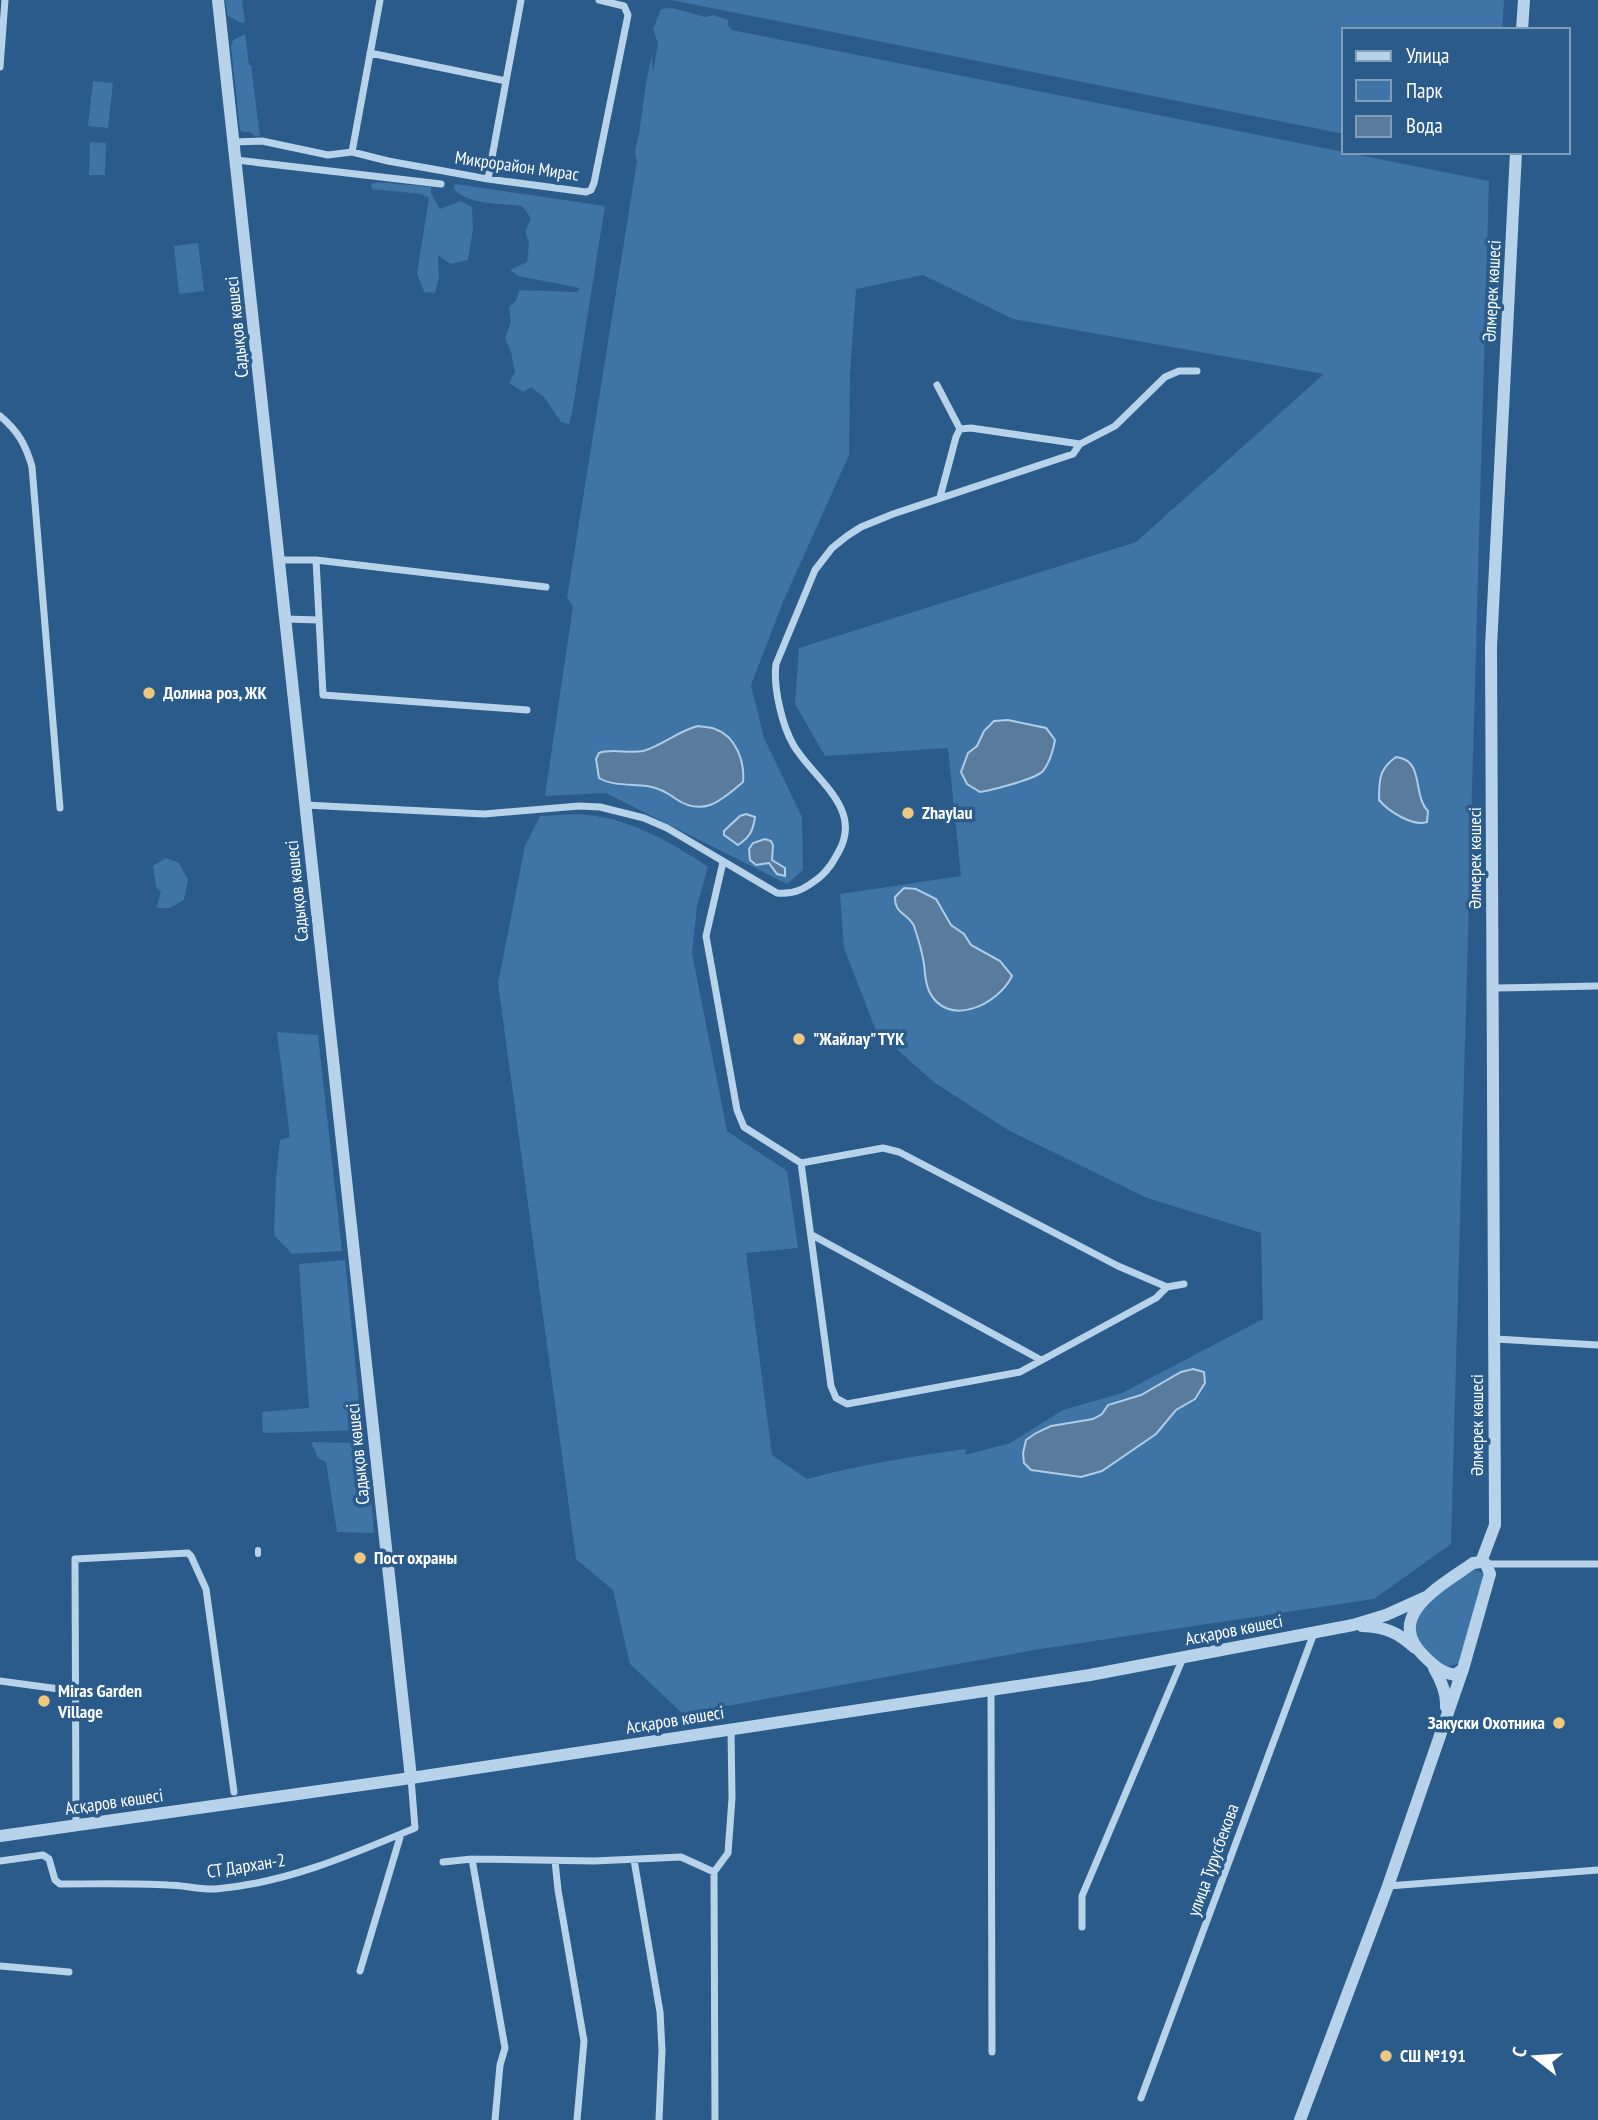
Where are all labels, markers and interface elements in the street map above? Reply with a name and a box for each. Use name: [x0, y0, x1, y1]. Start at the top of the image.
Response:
legend: [1342, 28, 1570, 154]
text: Улица: [1406, 42, 1449, 69]
text: Парк: [1406, 77, 1443, 104]
text: Вода: [1406, 112, 1443, 139]
street label: Микрорайон Мирас: [454, 145, 581, 186]
street label: Әлмерек көшесі: [1477, 239, 1506, 342]
street label: Садықов көшесі: [220, 275, 253, 379]
place label: Долина роз, ЖК: [163, 681, 267, 704]
marker: Долина роз, ЖК: [141, 685, 157, 701]
place label: Zhaylau: [922, 801, 973, 824]
marker: Zhaylau: [900, 805, 916, 821]
street label: Әлмерек көшесі: [1463, 807, 1486, 909]
street label: Садықов көшесі: [280, 839, 313, 943]
place label: "Жайлау" ТҮК: [813, 1027, 905, 1050]
marker: "Жайлау" ТҮК: [791, 1031, 807, 1047]
street label: Әлмерек көшесі: [1465, 1374, 1488, 1476]
street label: Садықов көшесі: [341, 1402, 374, 1506]
place label: Пост охраны: [374, 1546, 457, 1569]
marker: Пост охраны: [352, 1550, 368, 1566]
street label: Асқаров көшесі: [1183, 1609, 1285, 1650]
place label: Miras Garden Village: [57, 1679, 142, 1723]
marker: Miras Garden Village: [36, 1693, 52, 1709]
street label: Асқаров көшесі: [624, 1700, 726, 1739]
place label: Закуски Охотника: [1428, 1711, 1545, 1734]
marker: Закуски Охотника: [1551, 1715, 1567, 1731]
street label: Асқаров көшесі: [63, 1783, 164, 1820]
street label: улица Турусбекова: [1182, 1800, 1244, 1919]
street label: СТ Дархан-2: [205, 1848, 287, 1883]
north arrow: [1500, 2022, 1570, 2092]
place label: СШ №191: [1400, 2044, 1466, 2067]
text: С: [1506, 2044, 1532, 2060]
marker: СШ №191: [1378, 2048, 1394, 2064]

